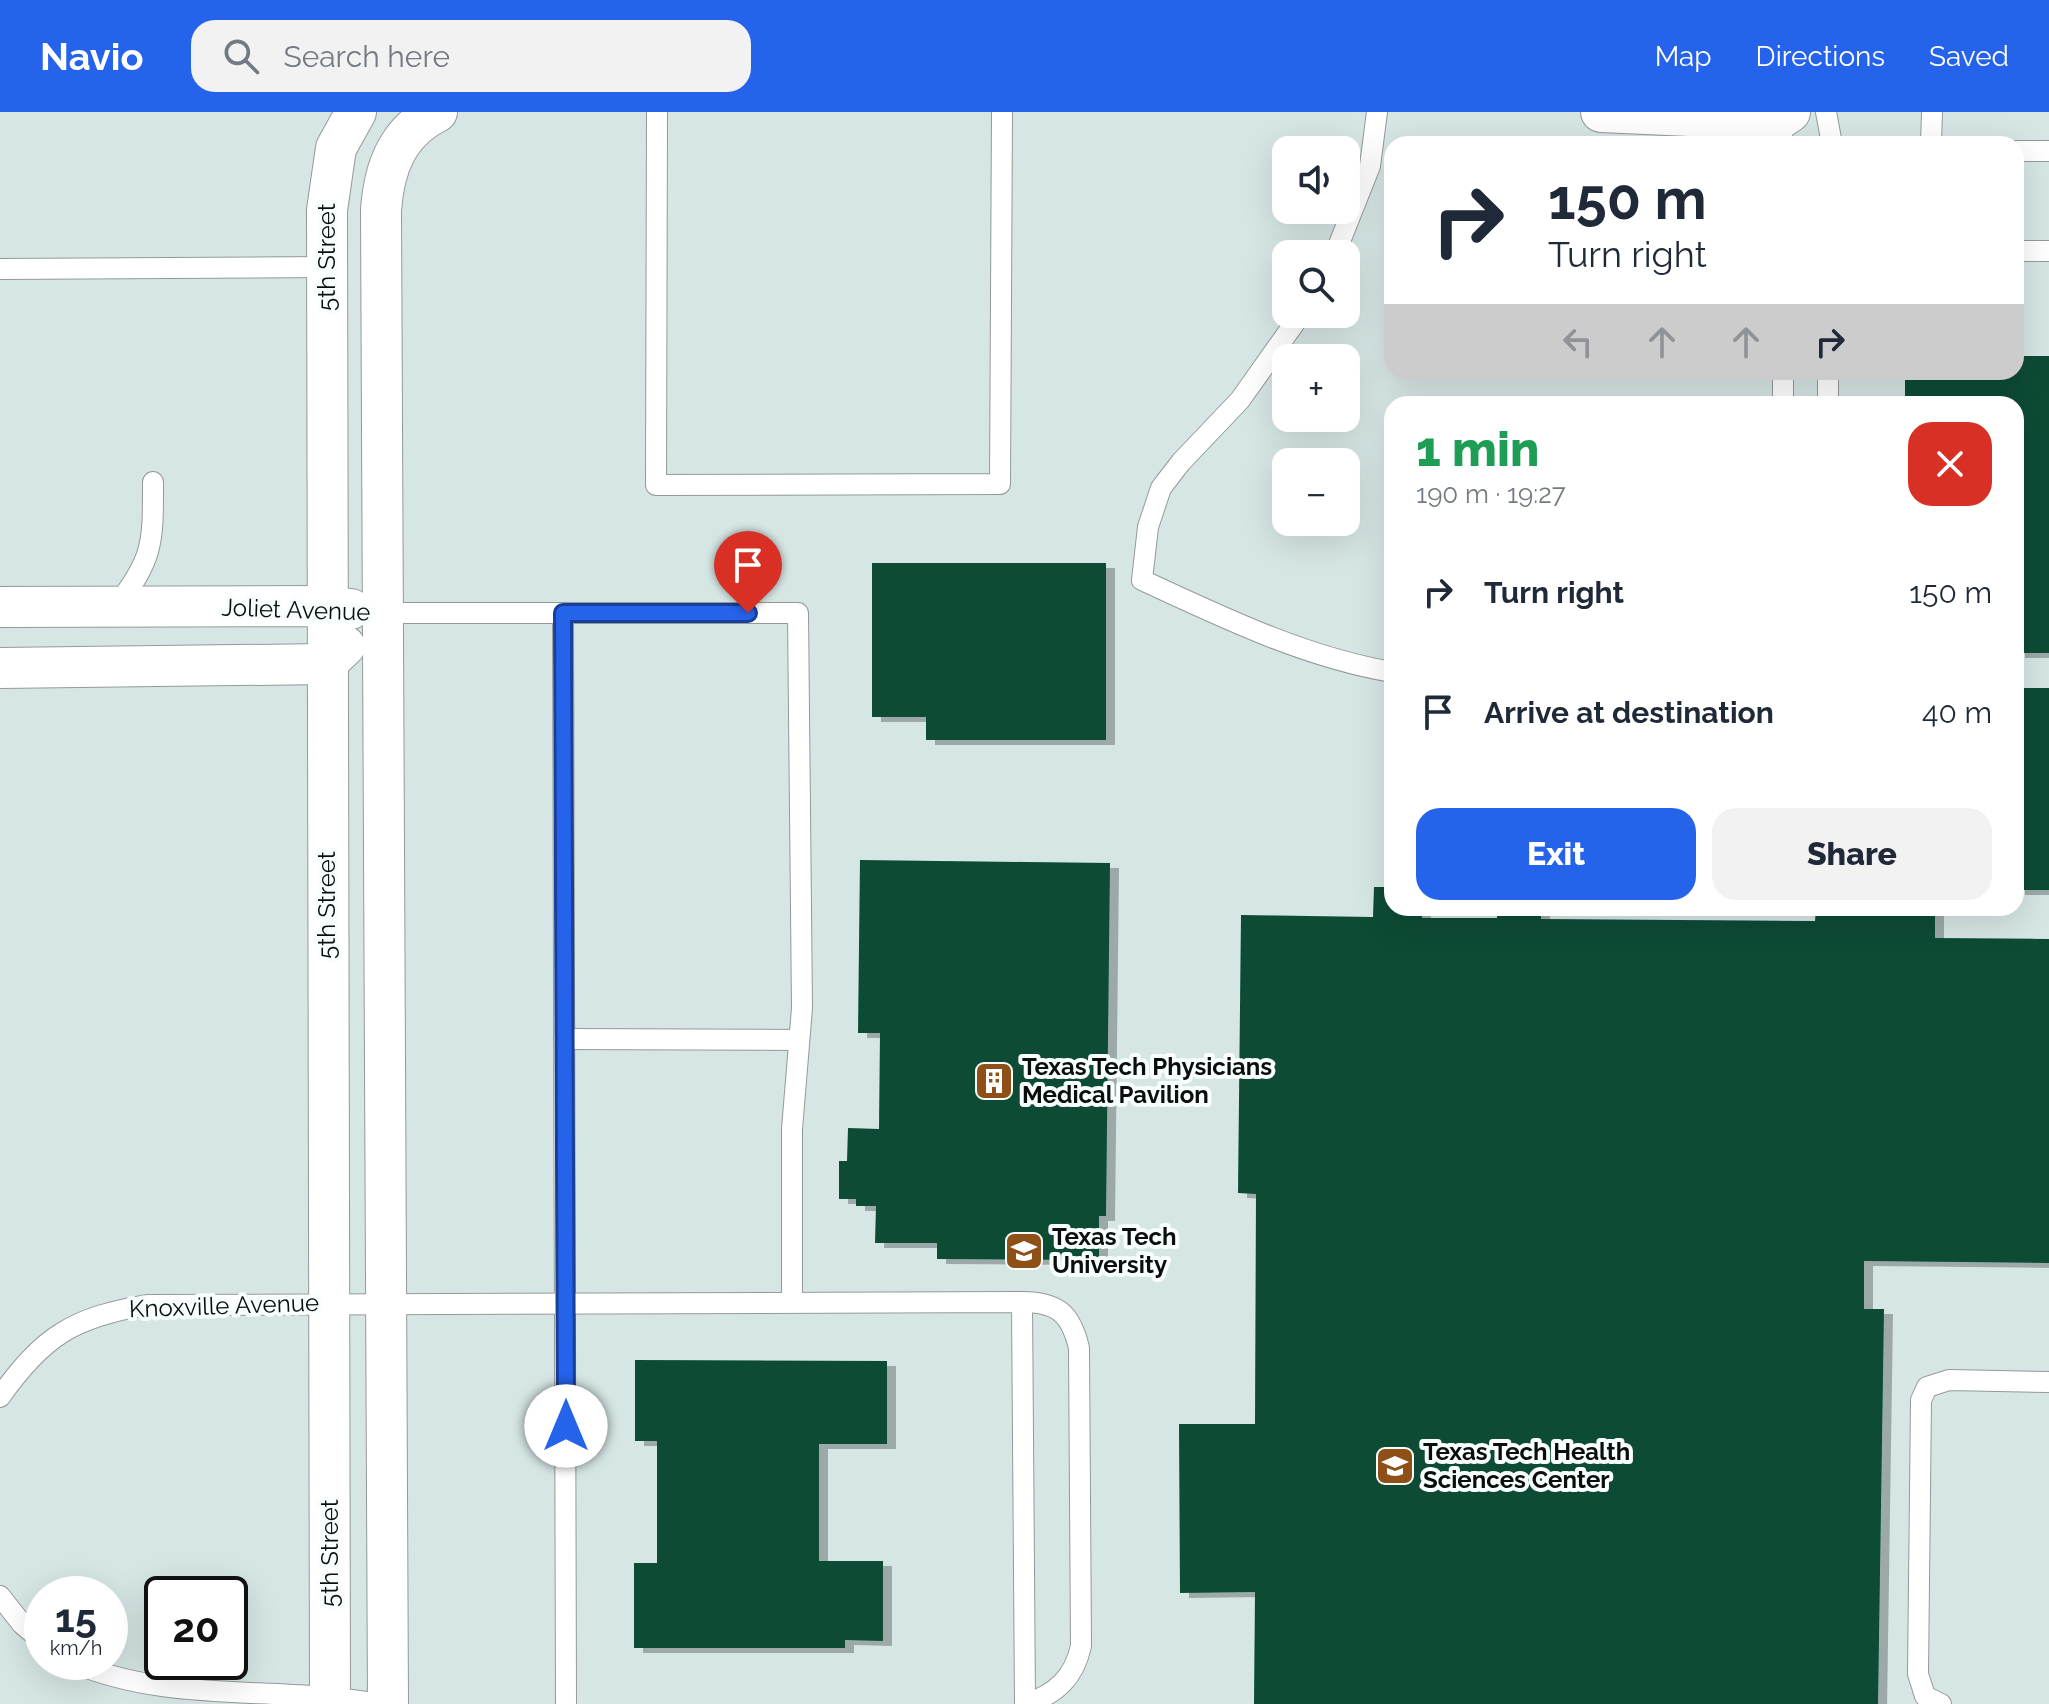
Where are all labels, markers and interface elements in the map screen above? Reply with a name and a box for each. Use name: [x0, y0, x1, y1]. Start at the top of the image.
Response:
search box: [191, 20, 751, 92]
text: Navio: [40, 34, 143, 79]
icon: search: [219, 34, 263, 78]
text: Search here: [283, 39, 450, 74]
text: Map: [1655, 40, 1712, 73]
text: Directions: [1756, 40, 1885, 73]
text: Saved: [1929, 40, 2009, 73]
map controls: [1272, 136, 1360, 536]
button: sound: [1272, 136, 1360, 224]
text: 150 m: [1548, 166, 1707, 232]
icon: right: [1416, 168, 1520, 272]
street label: 5th Street: [312, 203, 341, 311]
text: Turn right: [1548, 233, 1707, 275]
button: search: [1272, 240, 1360, 328]
icon: left: [1556, 320, 1600, 364]
icon: ahead: [1640, 320, 1684, 364]
icon: ahead: [1724, 320, 1768, 364]
icon: right: [1808, 320, 1852, 364]
button: +: [1272, 344, 1360, 432]
text: 1 min: [1416, 421, 1539, 477]
button: close: [1908, 422, 1992, 506]
button: −: [1272, 448, 1360, 536]
text: 190 m · 19:27: [1416, 479, 1566, 509]
pin: [714, 531, 782, 613]
icon: arrive: [726, 543, 770, 587]
icon: right: [1416, 570, 1460, 614]
text: Turn right: [1484, 575, 1624, 610]
text: 150 m: [1909, 575, 1992, 610]
street label: Joliet Avenue: [221, 592, 371, 627]
icon: arrive: [1416, 690, 1460, 734]
text: Arrive at destination: [1484, 695, 1774, 730]
text: 40 m: [1922, 695, 1992, 730]
button: Exit: [1416, 808, 1696, 900]
button: Share: [1712, 808, 1992, 900]
street label: 5th Street: [312, 851, 341, 959]
place label: Texas Tech Physicians Medical Pavilion: [1022, 1052, 1272, 1109]
building icon: Texas Tech Physicians Medical Pavilion: [973, 1060, 1015, 1102]
place label: Texas Tech University: [1052, 1222, 1177, 1279]
school or university icon: Texas Tech University: [1003, 1230, 1045, 1272]
street label: Knoxville Avenue: [129, 1288, 319, 1323]
position arrow: [524, 1384, 608, 1468]
place label: Texas Tech Health Sciences Center: [1423, 1437, 1630, 1494]
school or university icon: Texas Tech Health Sciences Center: [1374, 1445, 1416, 1487]
street label: 5th Street: [315, 1499, 344, 1607]
speed limit sign: 20: [144, 1576, 248, 1680]
text: 15: [55, 1594, 97, 1641]
text: km/h: [50, 1636, 102, 1660]

